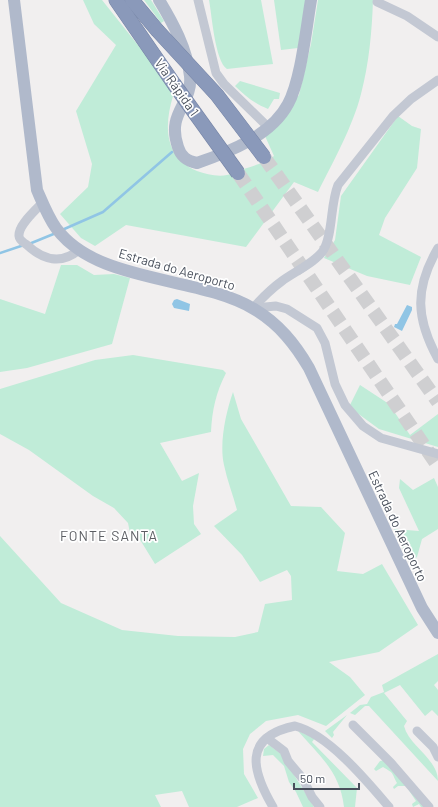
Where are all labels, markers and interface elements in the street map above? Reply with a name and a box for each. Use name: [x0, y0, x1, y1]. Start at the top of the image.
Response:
street label: Via Rápida 1: [151, 55, 203, 119]
street label: Estrada do Aeroporto: [117, 245, 237, 293]
street label: Estrada do Aeroporto: [365, 468, 431, 584]
district label: FONTE SANTA: [60, 527, 158, 544]
scale bar: [294, 765, 359, 791]
text: 50 m: [300, 771, 325, 785]

